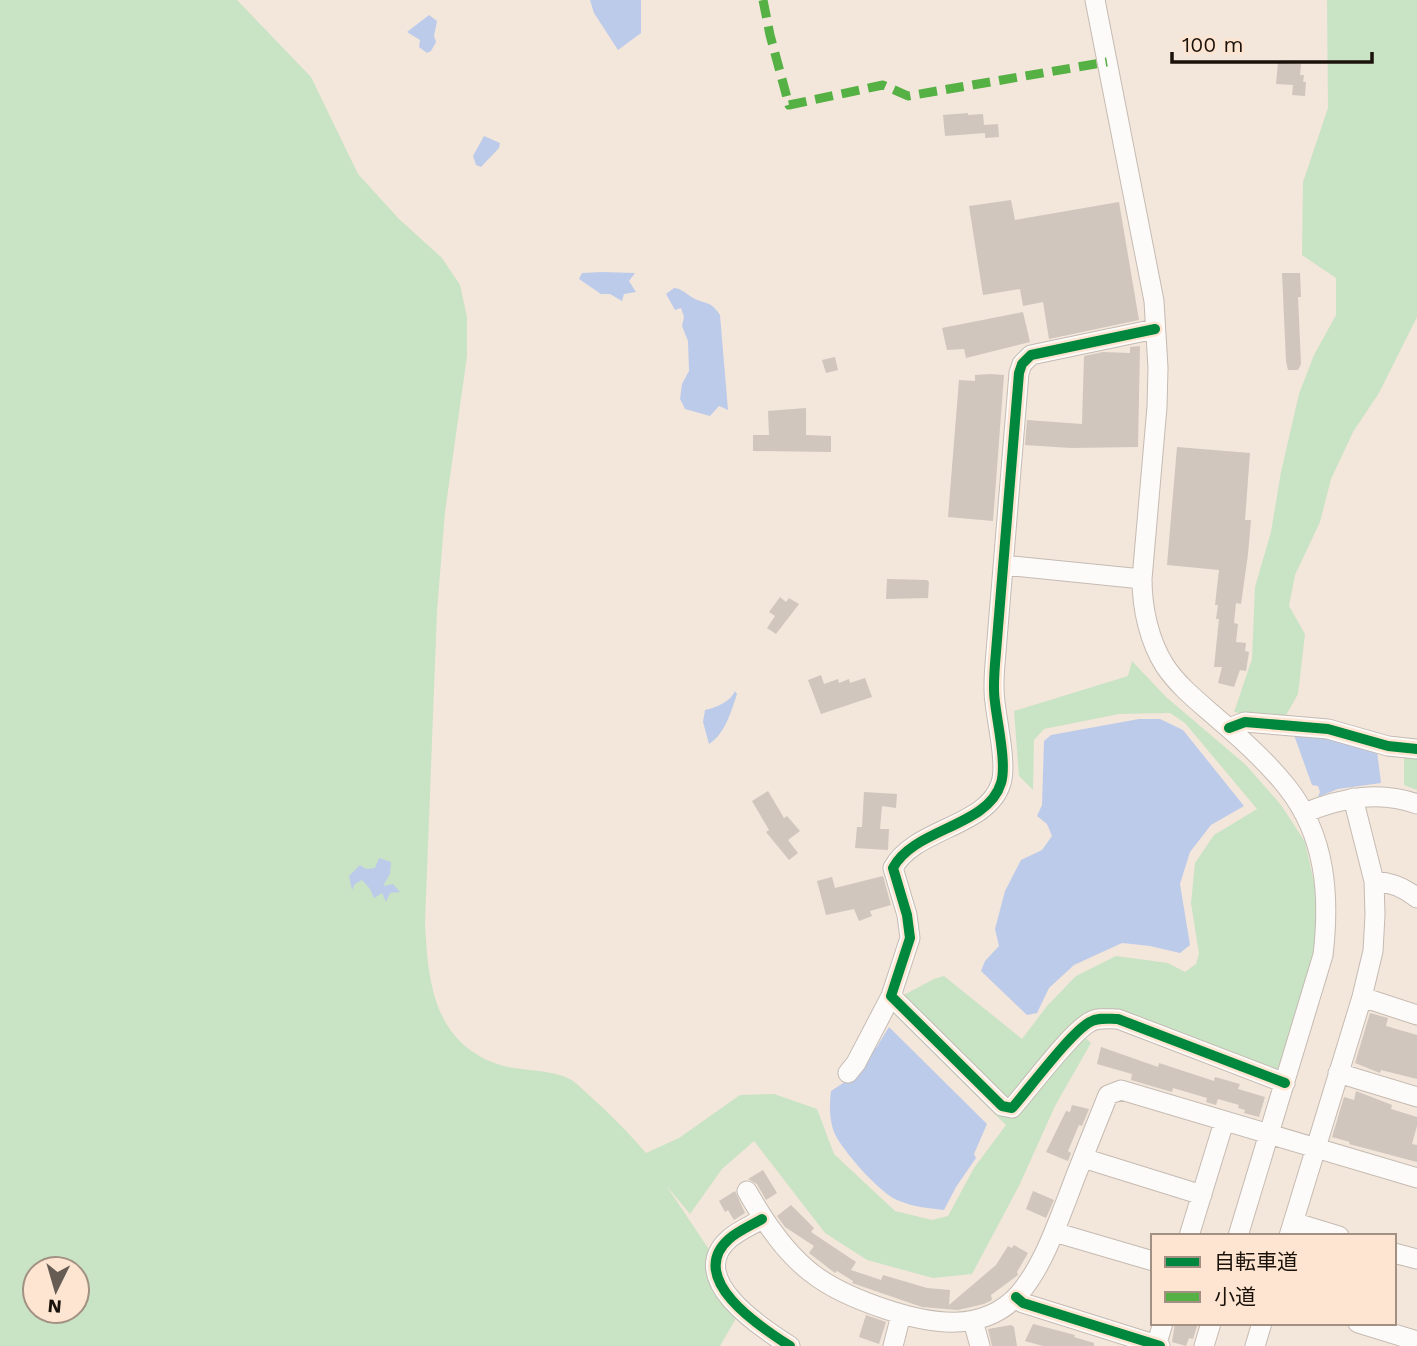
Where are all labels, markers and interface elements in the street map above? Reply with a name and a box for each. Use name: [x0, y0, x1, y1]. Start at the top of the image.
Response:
scale bar: [1172, 21, 1372, 65]
text: 100 m: [1182, 32, 1244, 57]
legend: [1151, 1234, 1396, 1325]
text: 自転車道: [1214, 1249, 1298, 1274]
north arrow: [21, 1255, 91, 1325]
text: 小道: [1214, 1284, 1256, 1309]
text: N: [47, 1294, 63, 1319]

